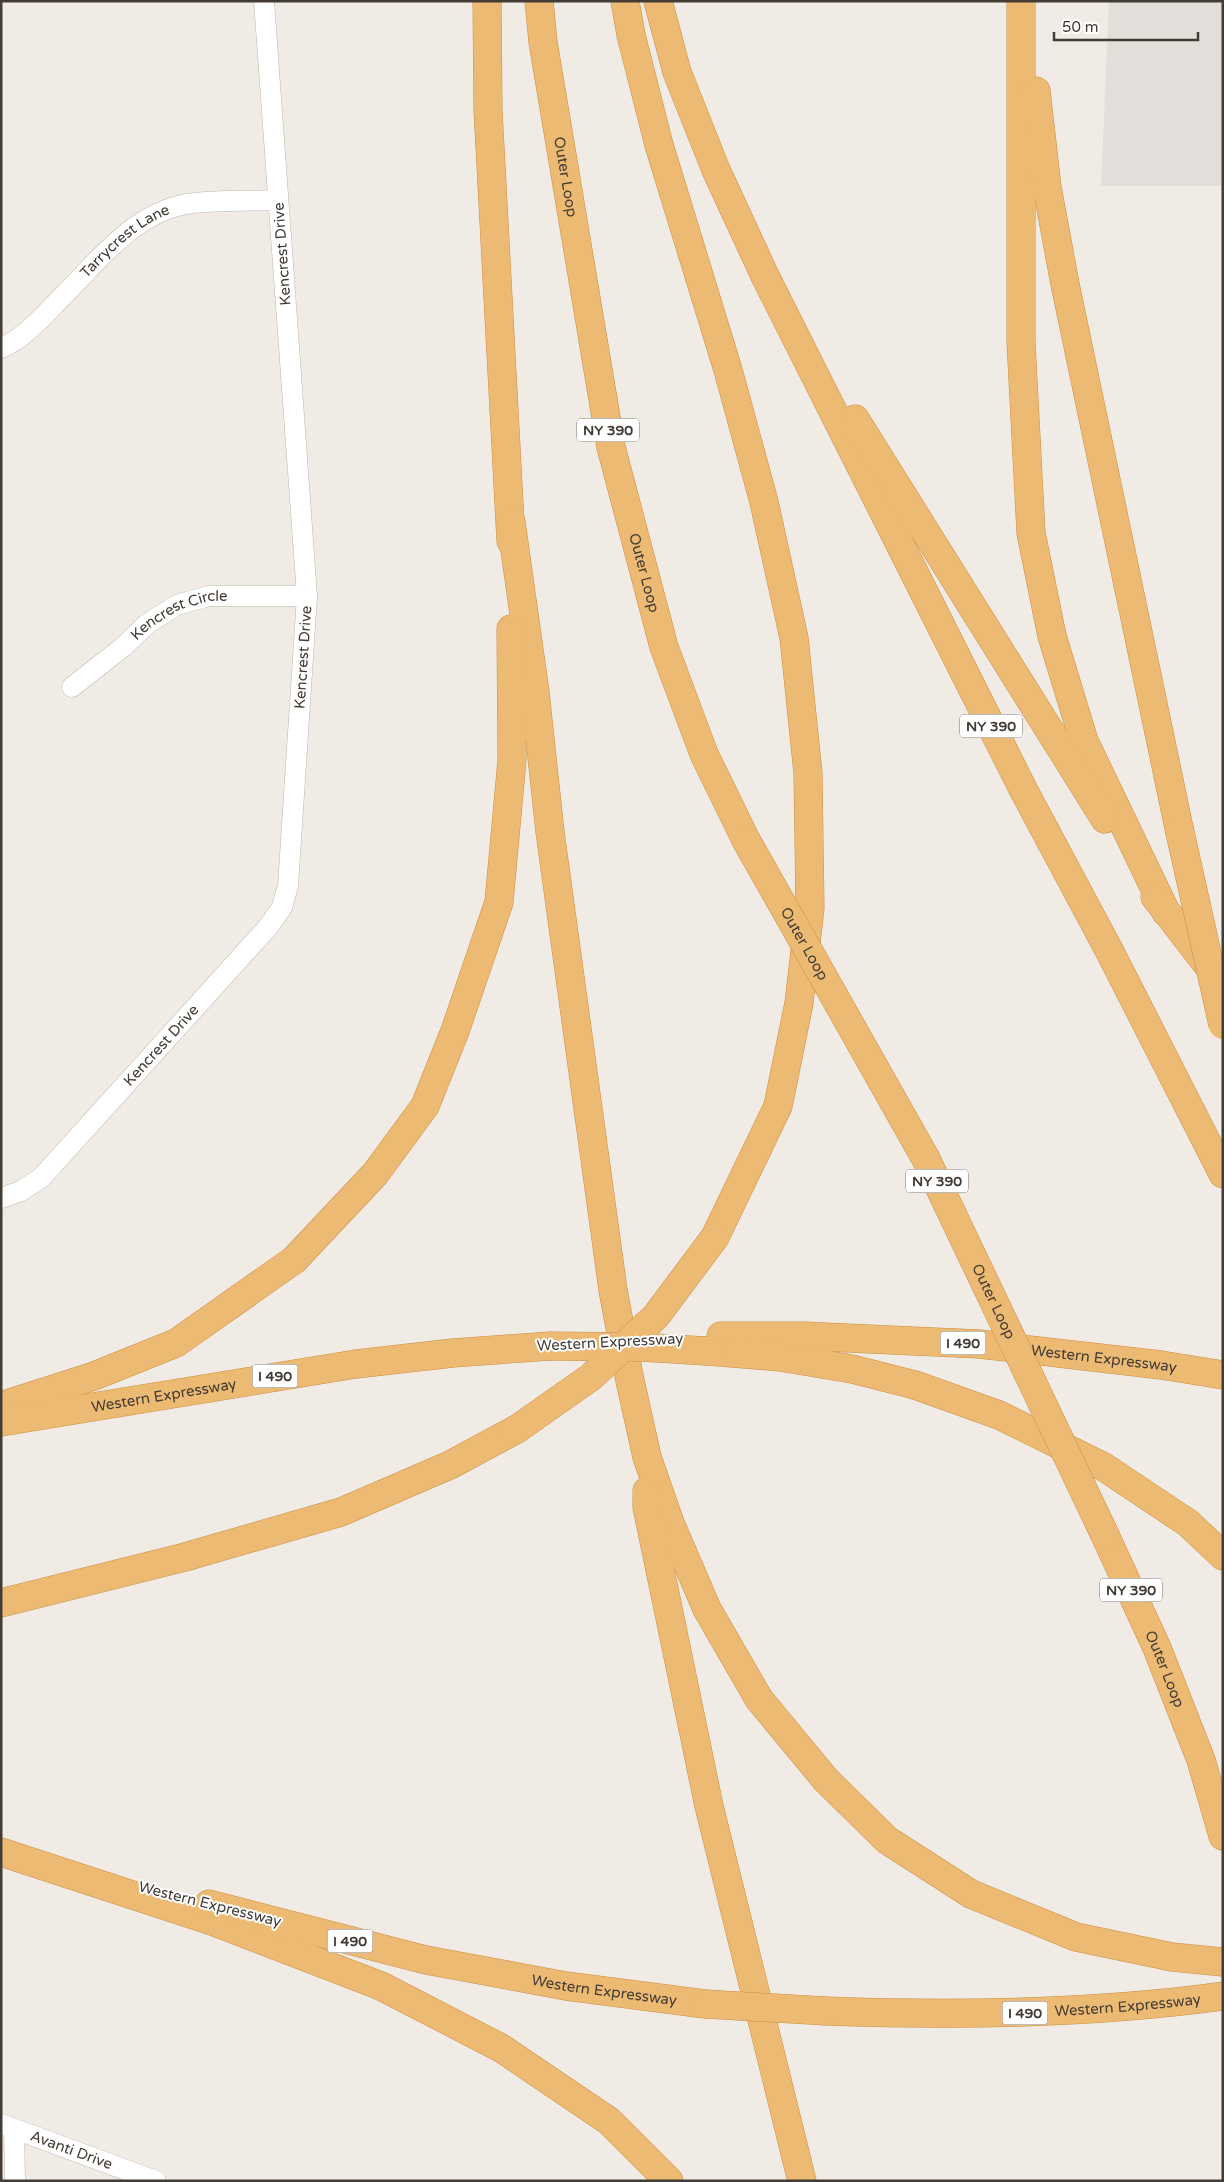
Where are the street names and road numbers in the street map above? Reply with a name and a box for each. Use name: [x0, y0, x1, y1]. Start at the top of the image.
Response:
street label: Outer Loop: [550, 135, 581, 219]
street label: Tarrycrest Lane: [76, 200, 172, 281]
street label: Kencrest Drive: [269, 202, 295, 306]
road number: NY 390: [577, 418, 639, 442]
street label: Outer Loop: [625, 531, 663, 614]
street label: Kencrest Circle: [127, 587, 227, 644]
street label: Kencrest Drive: [291, 605, 315, 709]
road number: NY 390: [960, 714, 1022, 738]
street label: Outer Loop: [777, 904, 832, 983]
street label: Kencrest Drive: [120, 1001, 202, 1090]
road number: NY 390: [906, 1170, 968, 1192]
street label: Outer Loop: [968, 1261, 1019, 1342]
street label: Western Expressway: [536, 1329, 684, 1355]
road number: I 490: [940, 1332, 986, 1355]
street label: Western Expressway: [1030, 1341, 1178, 1376]
road number: I 490: [252, 1364, 298, 1388]
street label: Western Expressway: [90, 1375, 238, 1416]
road number: NY 390: [1100, 1578, 1162, 1602]
street label: Outer Loop: [1141, 1628, 1188, 1710]
street label: Western Expressway: [137, 1878, 283, 1930]
road number: I 490: [328, 1930, 372, 1952]
street label: Western Expressway: [530, 1971, 678, 2009]
street label: Western Expressway: [1054, 1990, 1202, 2020]
road number: I 490: [1002, 2002, 1048, 2025]
street label: Avanti Drive: [28, 2127, 115, 2173]

